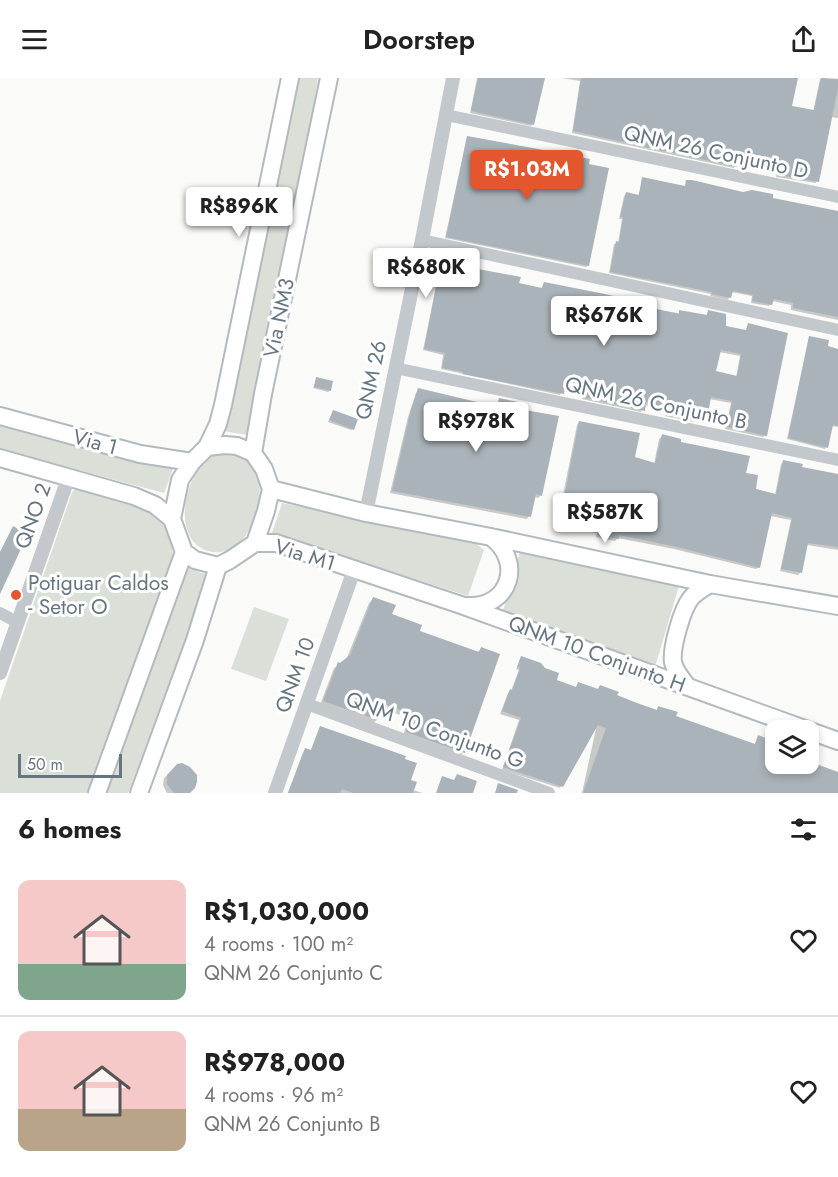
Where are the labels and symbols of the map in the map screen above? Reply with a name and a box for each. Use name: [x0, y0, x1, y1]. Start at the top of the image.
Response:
street label: QNM 26 Conjunto D: [621, 118, 811, 186]
pin: R$1.03M: [472, 150, 582, 201]
pin: R$896K: [190, 187, 288, 238]
pin: R$680K: [377, 248, 475, 299]
street label: Via NM3: [256, 276, 302, 360]
pin: R$676K: [555, 296, 653, 347]
street label: QNM 26: [348, 338, 394, 422]
street label: QNM 26 Conjunto B: [562, 369, 750, 437]
pin: R$978K: [427, 402, 525, 453]
street label: Via 1: [69, 422, 121, 462]
street label: QNO 2: [7, 479, 59, 553]
pin: R$587K: [556, 493, 654, 544]
street label: Via M1: [271, 532, 339, 578]
place label: Potiguar Caldos - Setor O: [28, 568, 169, 622]
marker: Potiguar Caldos - Setor O: [9, 588, 23, 602]
street label: QNM 10 Conjunto H: [504, 608, 690, 700]
street label: QNM 10: [268, 633, 322, 717]
street label: QNM 10 Conjunto G: [342, 684, 528, 776]
scale bar: [18, 751, 122, 778]

